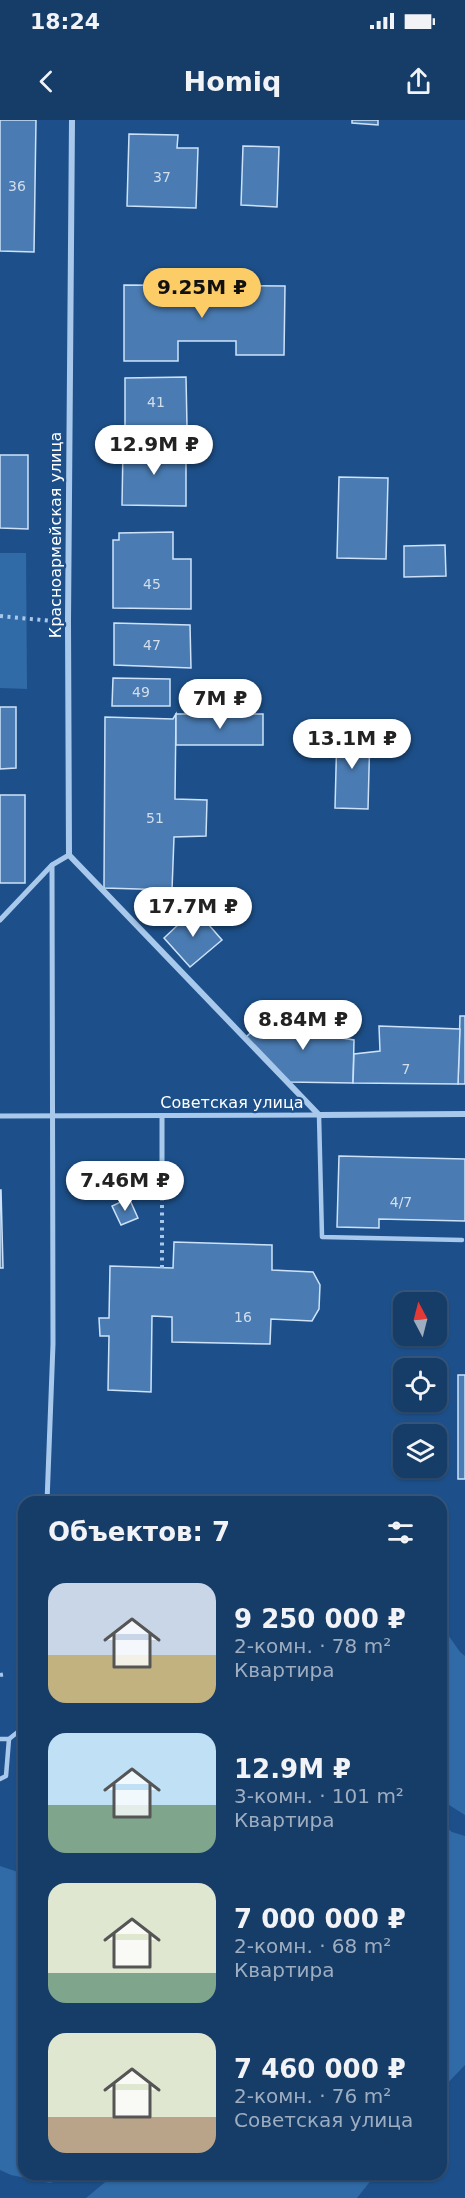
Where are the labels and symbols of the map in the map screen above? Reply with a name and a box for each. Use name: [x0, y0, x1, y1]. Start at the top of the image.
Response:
house number: 37: [153, 169, 171, 185]
house number: 36: [8, 178, 26, 194]
pin: 9.25M ₽: [147, 268, 257, 319]
house number: 41: [147, 394, 165, 410]
pin: 12.9M ₽: [99, 425, 209, 476]
street label: Красноармейская улица: [46, 432, 65, 638]
house number: 45: [143, 576, 161, 592]
house number: 47: [143, 637, 161, 653]
pin: 7M ₽: [184, 679, 256, 730]
house number: 49: [132, 684, 150, 700]
pin: 13.1M ₽: [297, 719, 407, 770]
house number: 51: [146, 810, 164, 826]
pin: 17.7M ₽: [138, 887, 248, 938]
pin: 8.84M ₽: [248, 1000, 358, 1051]
house number: 7: [402, 1061, 410, 1077]
street label: Советская улица: [160, 1093, 304, 1112]
pin: 7.46M ₽: [70, 1161, 180, 1212]
house number: 4/7: [390, 1194, 412, 1210]
north arrow: [393, 1292, 447, 1346]
house number: 16: [234, 1309, 252, 1325]

